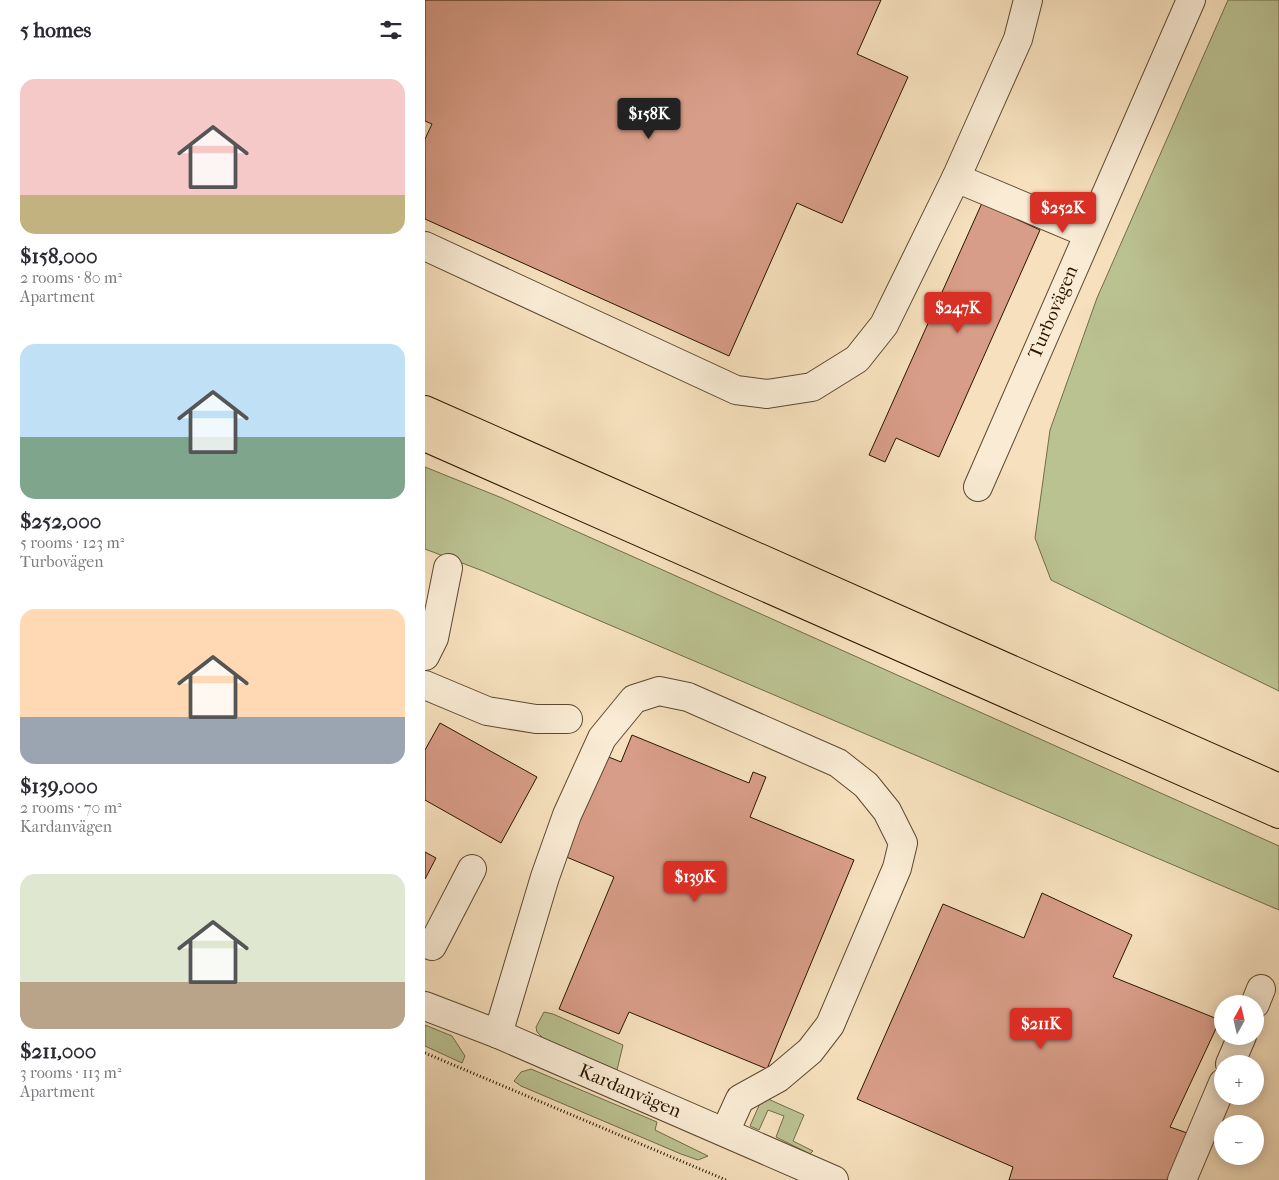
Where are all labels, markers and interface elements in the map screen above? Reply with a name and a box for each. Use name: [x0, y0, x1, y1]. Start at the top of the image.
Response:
icon: filters: [377, 16, 405, 44]
text: 5 homes: [20, 18, 91, 42]
pin: $158K: [614, 98, 684, 140]
text: $158K: [628, 104, 670, 123]
icon: home: [168, 112, 258, 202]
pin: $252K: [1028, 192, 1098, 234]
text: $252K: [1041, 198, 1085, 217]
text: $158,000: [20, 244, 98, 268]
street label: Turbovägen: [1024, 262, 1082, 362]
text: 2 rooms · 80 m²: [20, 268, 122, 287]
text: Apartment: [20, 287, 95, 306]
pin: $247K: [923, 292, 993, 334]
text: $247K: [935, 298, 981, 317]
icon: home: [168, 377, 258, 467]
text: $252,000: [20, 509, 101, 533]
text: 5 rooms · 123 m²: [20, 533, 124, 552]
text: Turbovägen: [20, 552, 103, 571]
icon: home: [168, 642, 258, 732]
text: $139,000: [20, 774, 98, 798]
text: 2 rooms · 70 m²: [20, 798, 122, 817]
text: Kardanvägen: [20, 817, 112, 836]
pin: $139K: [660, 860, 730, 903]
text: $139K: [674, 867, 716, 886]
icon: home: [168, 907, 258, 997]
north arrow: [1214, 995, 1264, 1045]
map controls: [1214, 995, 1264, 1165]
pin: $211K: [1006, 1008, 1076, 1050]
text: $211K: [1021, 1014, 1061, 1033]
text: $211,000: [20, 1039, 96, 1063]
button: +: [1214, 1055, 1264, 1105]
street label: Kardanvägen: [575, 1060, 685, 1122]
text: 3 rooms · 113 m²: [20, 1063, 121, 1082]
text: Apartment: [20, 1082, 95, 1101]
button: −: [1214, 1115, 1264, 1165]

